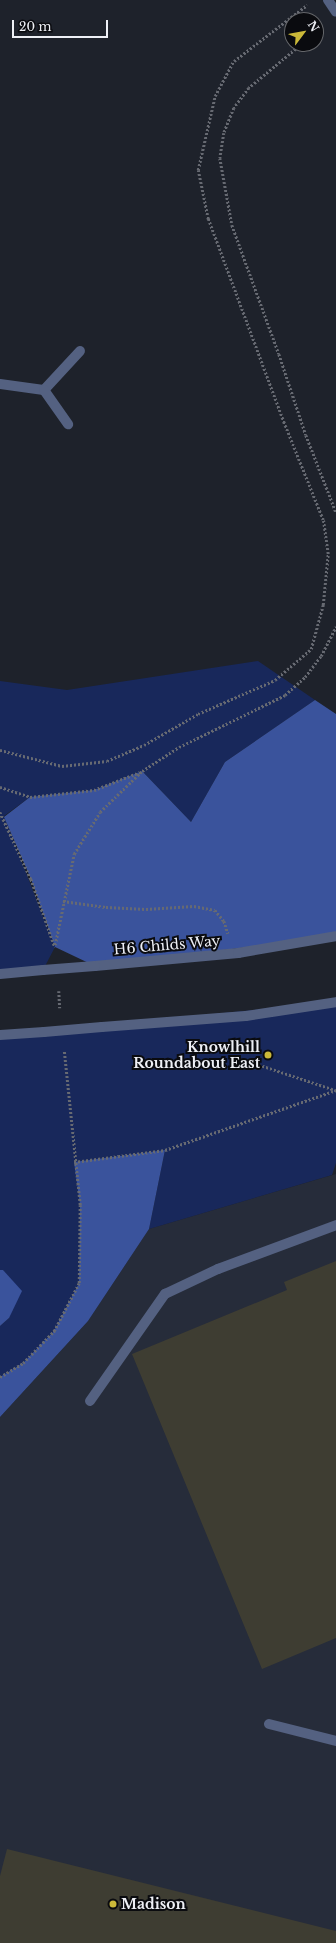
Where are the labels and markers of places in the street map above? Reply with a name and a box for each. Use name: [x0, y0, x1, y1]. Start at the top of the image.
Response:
place label: Knowlhill Roundabout East: [133, 1039, 260, 1072]
marker: Knowlhill Roundabout East: [263, 1050, 273, 1060]
place label: Madison: [121, 1896, 186, 1912]
marker: Madison: [108, 1899, 118, 1909]

